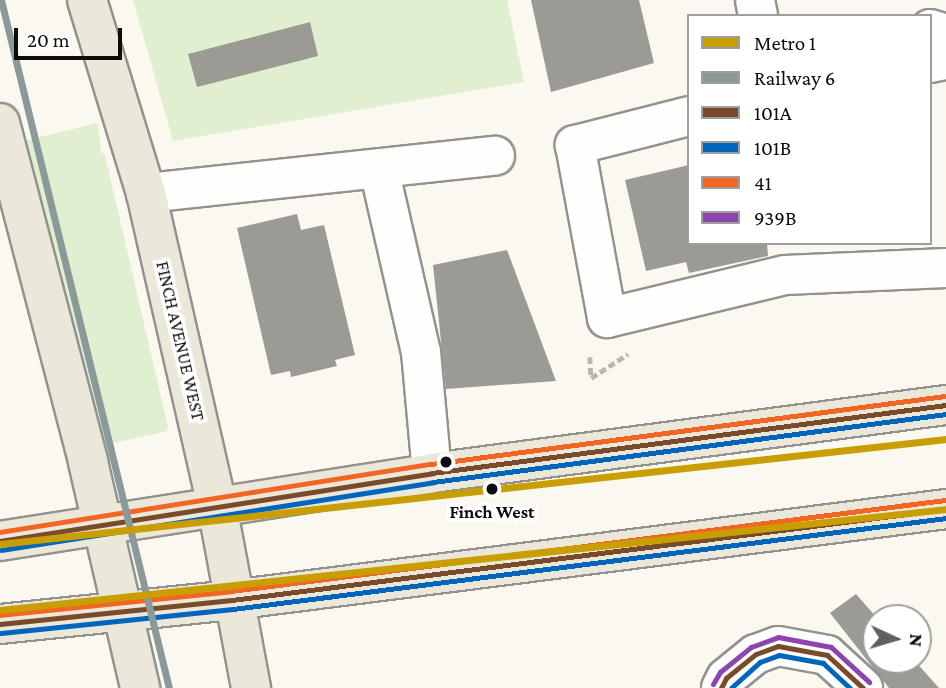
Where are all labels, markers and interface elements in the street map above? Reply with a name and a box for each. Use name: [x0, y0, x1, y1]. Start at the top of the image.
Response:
scale bar: [18, 14, 126, 58]
legend: [687, 14, 932, 245]
text: 20 m: [27, 28, 70, 52]
text: Metro 1: [754, 31, 816, 55]
text: Railway 6: [754, 66, 835, 90]
text: 101A: [754, 101, 792, 125]
text: 101B: [754, 136, 791, 160]
text: 41: [754, 171, 772, 195]
text: 939B: [754, 206, 796, 230]
street label: FINCH AVENUE WEST: [151, 259, 209, 423]
unlabelled marker: [439, 455, 453, 469]
marker: Finch West: [482, 479, 502, 499]
place label: Finch West: [449, 501, 535, 523]
north arrow: [862, 604, 932, 674]
text: N: [906, 633, 927, 648]

